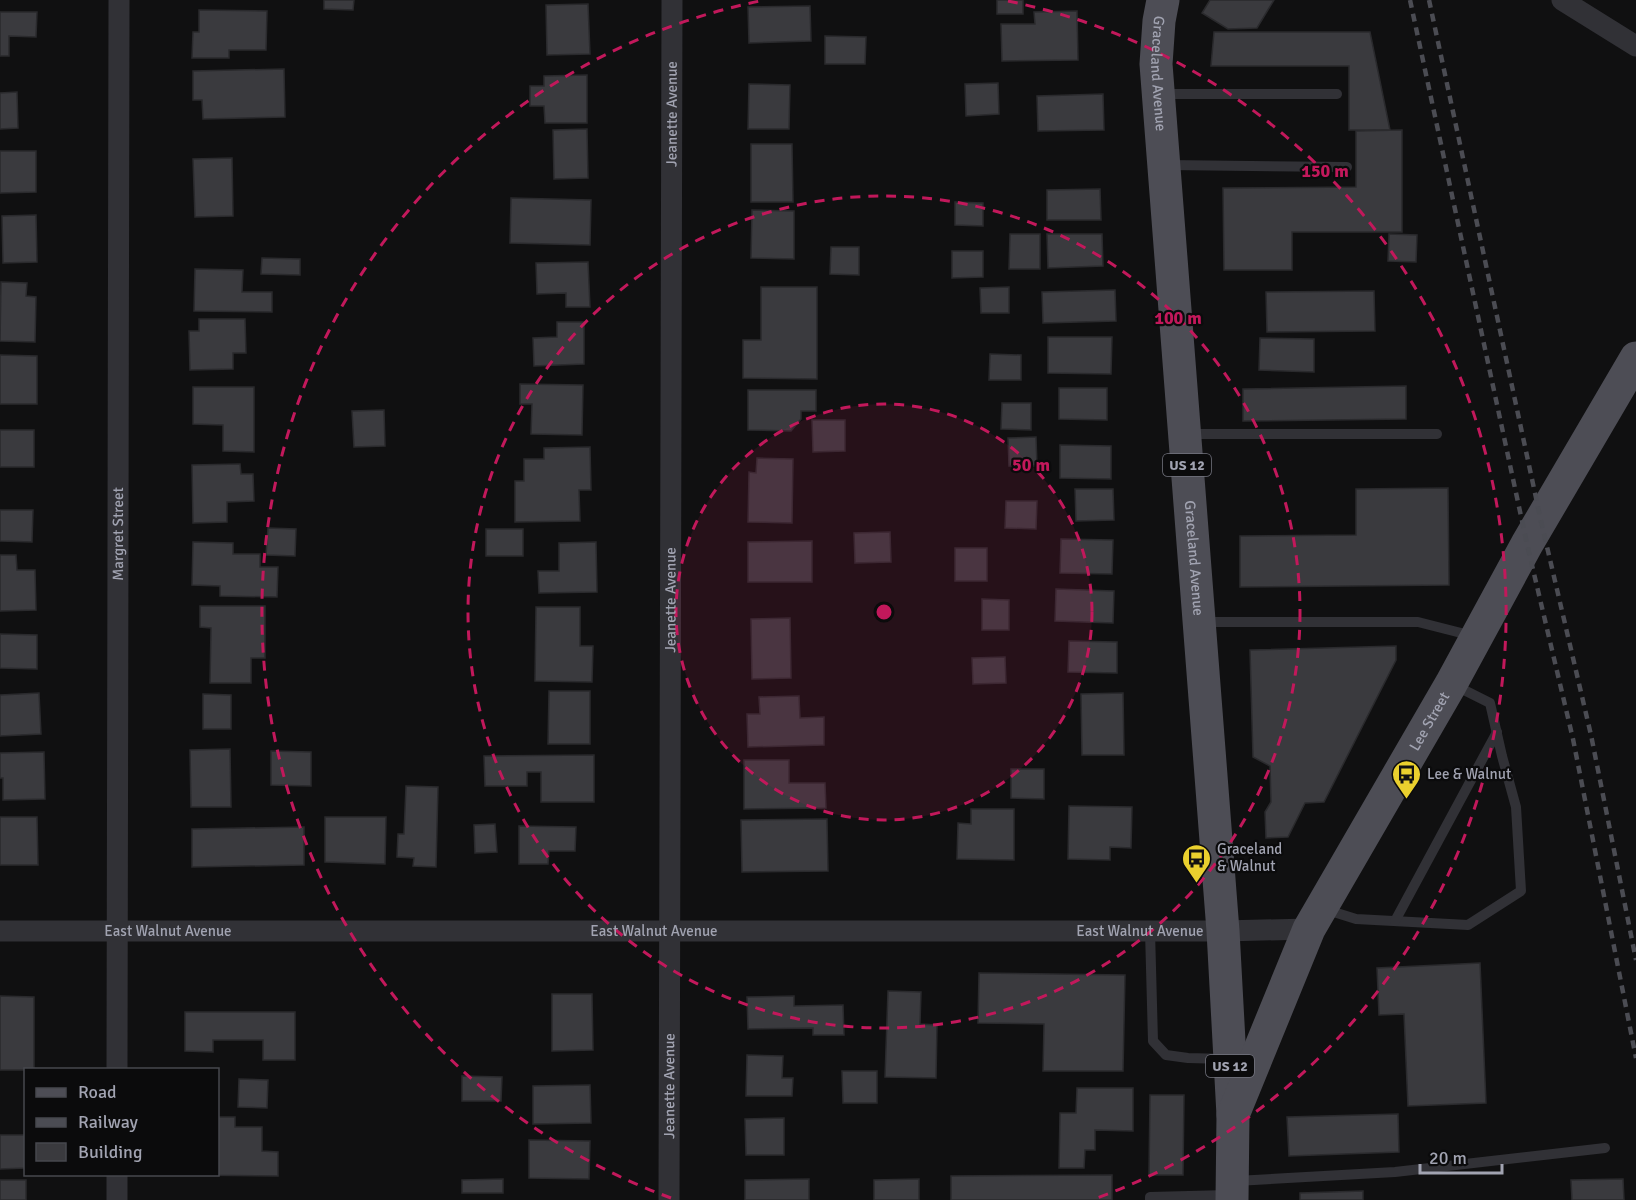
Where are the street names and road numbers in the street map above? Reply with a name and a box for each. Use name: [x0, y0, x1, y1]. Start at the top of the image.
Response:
street label: Graceland Avenue: [1147, 14, 1170, 132]
street label: Jeanette Avenue: [663, 61, 681, 167]
road number: US 12: [1163, 454, 1211, 476]
street label: Margret Street: [109, 487, 127, 581]
street label: Graceland Avenue: [1181, 500, 1208, 616]
street label: Jeanette Avenue: [661, 547, 680, 653]
street label: Lee Street: [1405, 689, 1453, 754]
street label: East Walnut Avenue: [104, 922, 232, 940]
street label: East Walnut Avenue: [590, 922, 718, 940]
street label: East Walnut Avenue: [1076, 922, 1204, 940]
street label: Jeanette Avenue: [660, 1033, 678, 1139]
road number: US 12: [1206, 1055, 1254, 1077]

